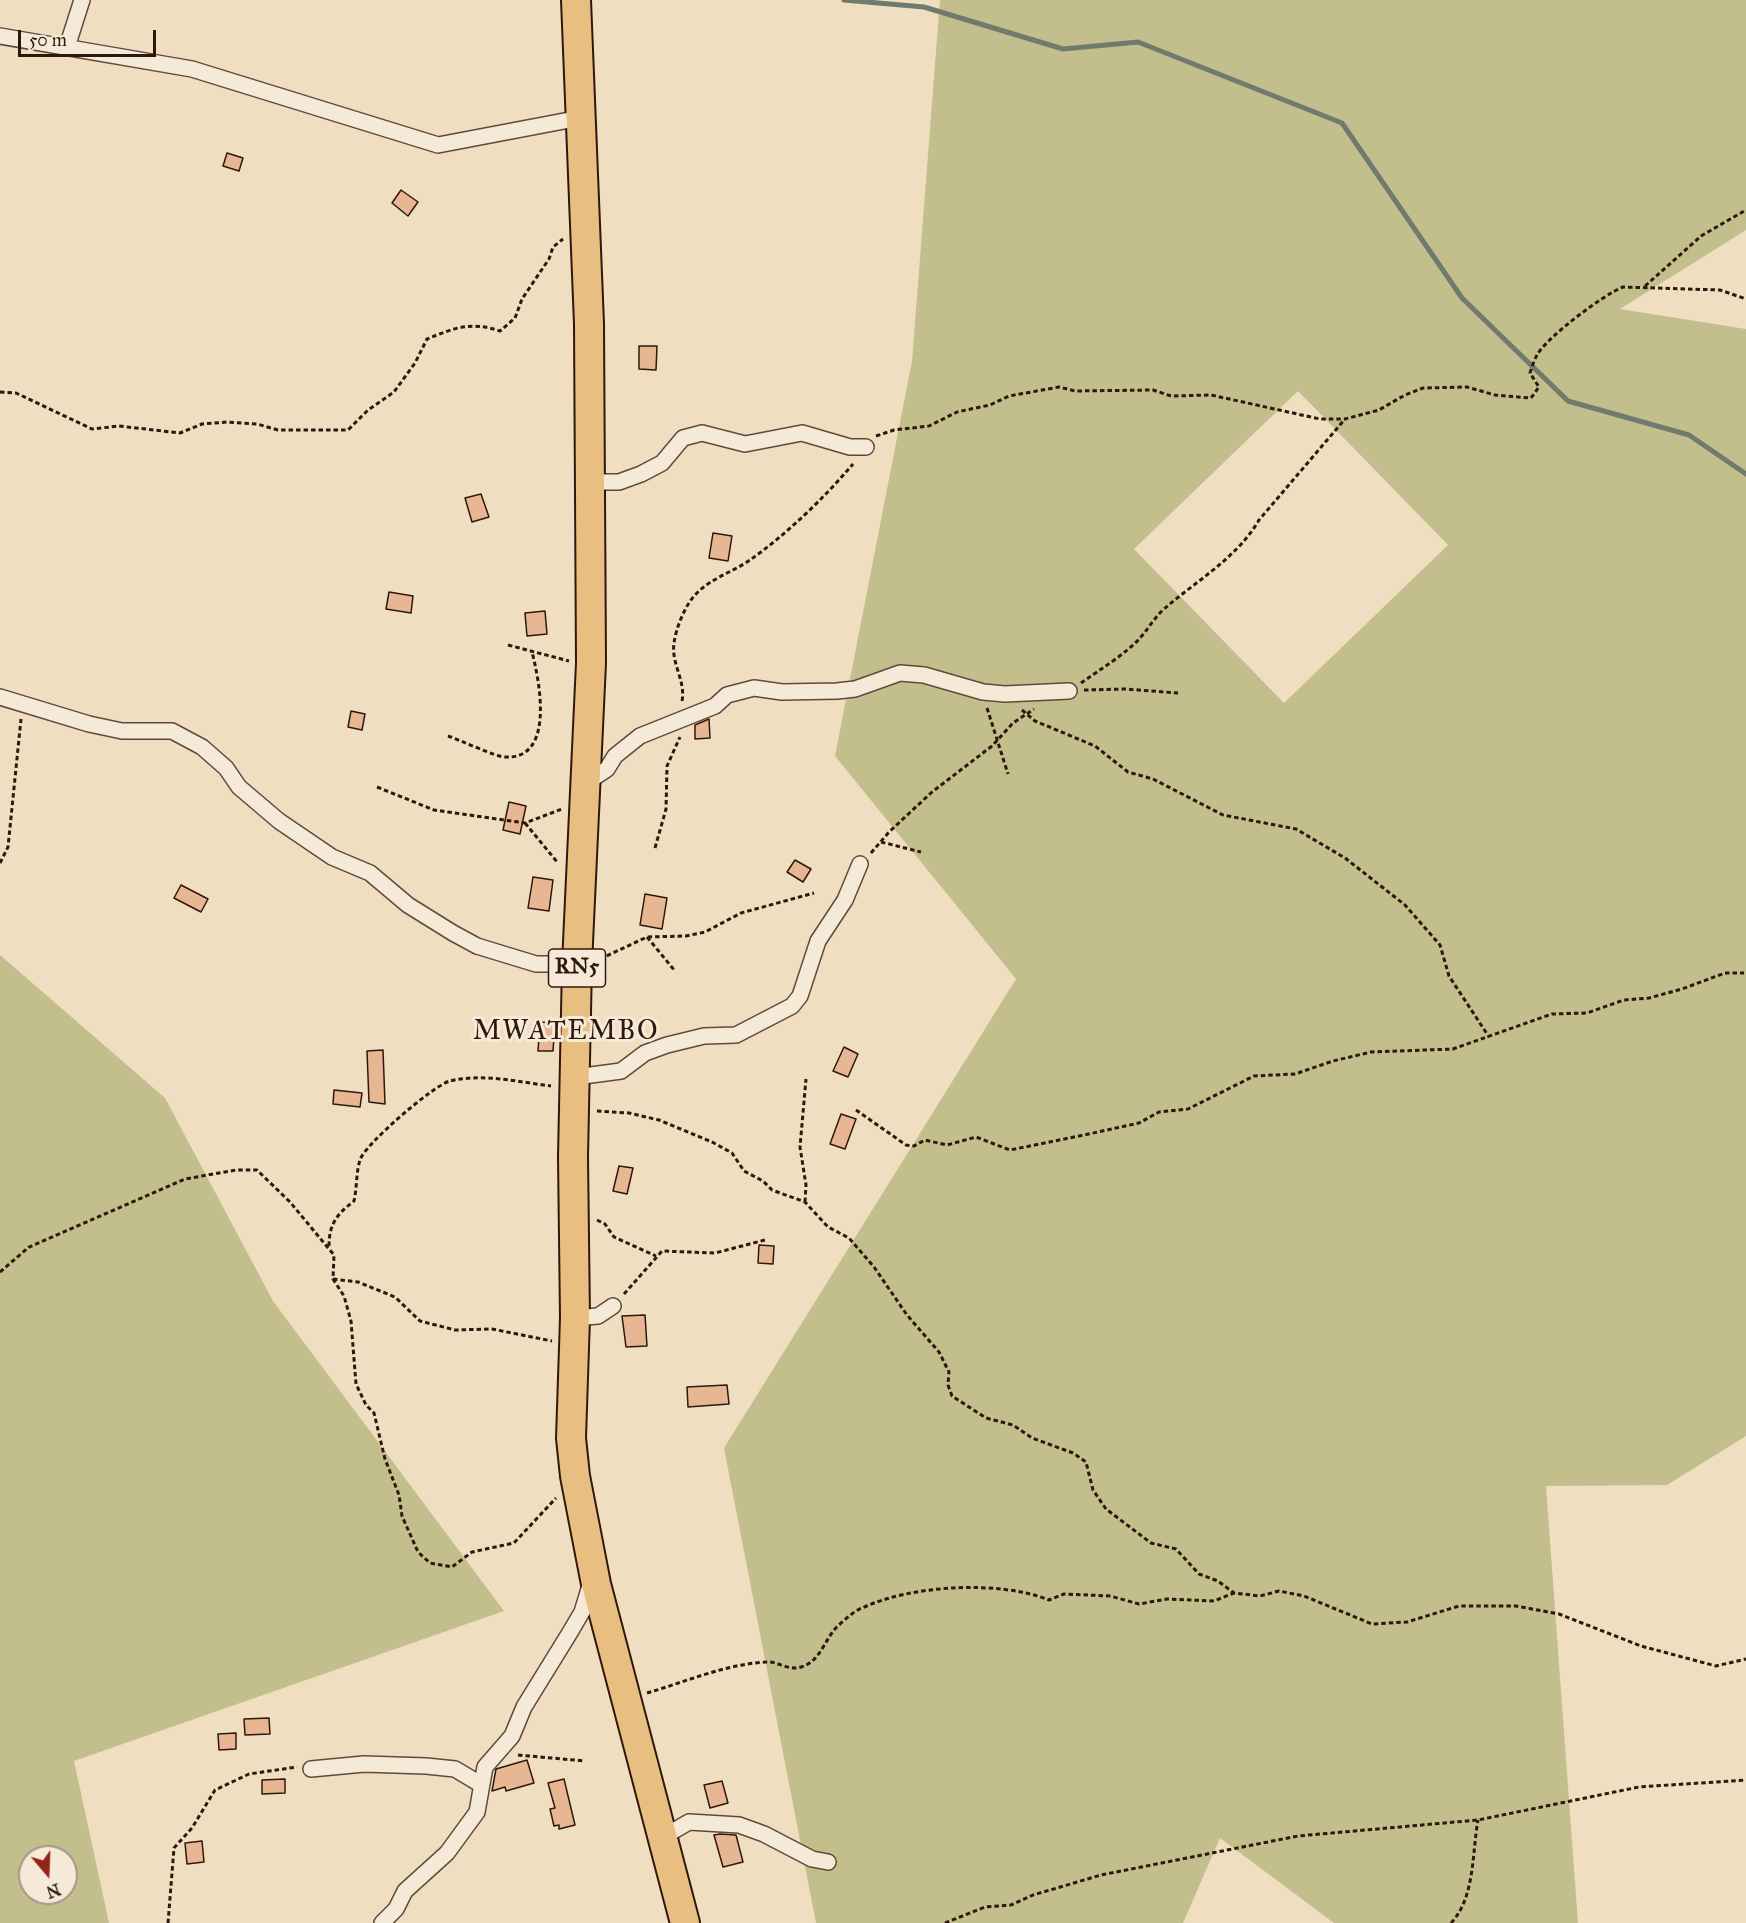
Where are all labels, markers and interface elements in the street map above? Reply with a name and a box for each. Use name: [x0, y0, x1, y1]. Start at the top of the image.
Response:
scale bar: [21, 18, 159, 56]
text: 50 m: [29, 29, 67, 51]
road number: RN5: [548, 949, 606, 987]
district label: MWATEMBO: [473, 1016, 659, 1048]
north arrow: [18, 1845, 78, 1905]
text: N: [44, 1879, 63, 1902]

